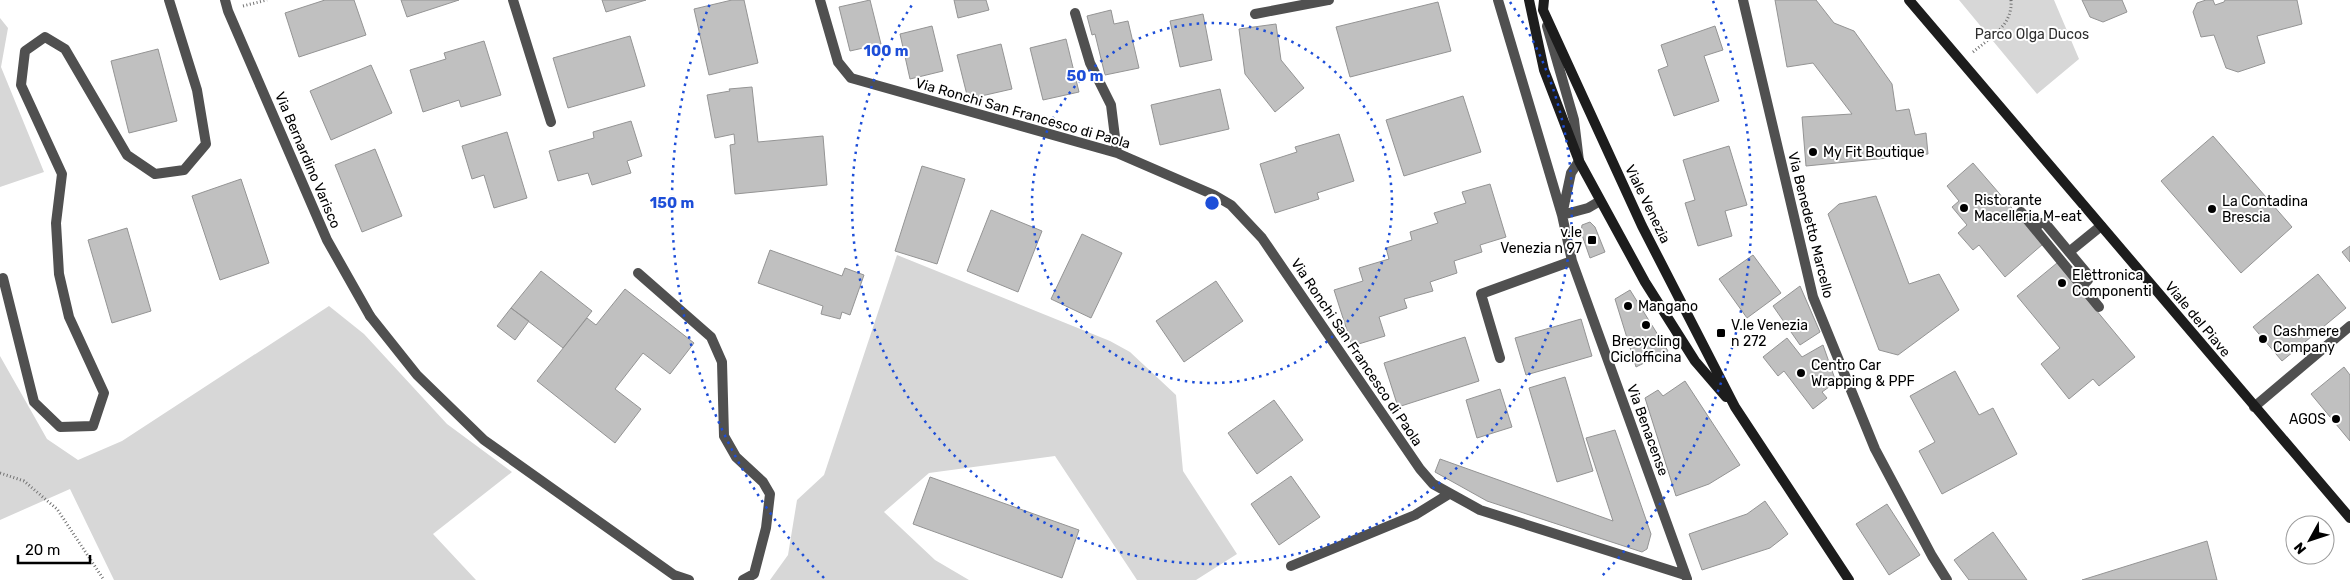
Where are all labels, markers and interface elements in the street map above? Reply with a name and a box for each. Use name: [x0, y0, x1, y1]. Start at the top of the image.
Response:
park label: Parco Olga Ducos: [1975, 26, 2089, 43]
text: 100 m: [864, 42, 908, 60]
text: 50 m: [1067, 67, 1103, 85]
street label: Via Ronchi San Francesco di Paola: [913, 75, 1132, 152]
street label: Via Bernardino Varisco: [271, 89, 344, 231]
place label: My Fit Boutique: [1823, 144, 1925, 161]
marker: My Fit Boutique: [1807, 146, 1819, 158]
street label: Via Benedetto Marcello: [1784, 150, 1837, 300]
street label: Viale Venezia: [1621, 162, 1674, 246]
place label: Ristorante Macelleria M-eat: [1974, 192, 2082, 225]
place label: La Contadina Brescia: [2222, 193, 2308, 226]
text: 150 m: [650, 194, 694, 212]
centre of rings: [1203, 194, 1221, 212]
marker: Ristorante Macelleria M-eat: [1958, 202, 1970, 214]
marker: La Contadina Brescia: [2206, 203, 2218, 215]
place label: v.le Venezia n 97: [1500, 224, 1582, 257]
marker: v.le Venezia n 97: [1586, 234, 1598, 246]
street label: Via Ronchi San Francesco di Paola: [1287, 255, 1426, 449]
place label: Elettronica Componenti: [2072, 267, 2152, 300]
marker: Elettronica Componenti: [2056, 277, 2068, 289]
street label: Viale del Piave: [2161, 278, 2234, 361]
place label: Mangano: [1638, 298, 1698, 315]
marker: Mangano: [1622, 300, 1634, 312]
place label: V.le Venezia n 272: [1731, 317, 1808, 350]
marker: Brecycling Ciclofficina: [1640, 319, 1652, 331]
place label: Cashmere Company: [2273, 323, 2339, 356]
marker: V.le Venezia n 272: [1715, 327, 1727, 339]
place label: Brecycling Ciclofficina: [1610, 333, 1682, 366]
marker: Cashmere Company: [2257, 333, 2269, 345]
place label: Centro Car Wrapping & PPF: [1811, 357, 1915, 390]
marker: Centro Car Wrapping & PPF: [1795, 367, 1807, 379]
street label: Via Benacense: [1623, 382, 1672, 478]
place label: AGOS: [2289, 411, 2326, 428]
marker: AGOS: [2330, 413, 2342, 425]
north arrow: [2285, 515, 2335, 565]
scale bar: [18, 532, 90, 564]
text: N: [2291, 539, 2310, 557]
text: 20 m: [25, 541, 60, 559]

